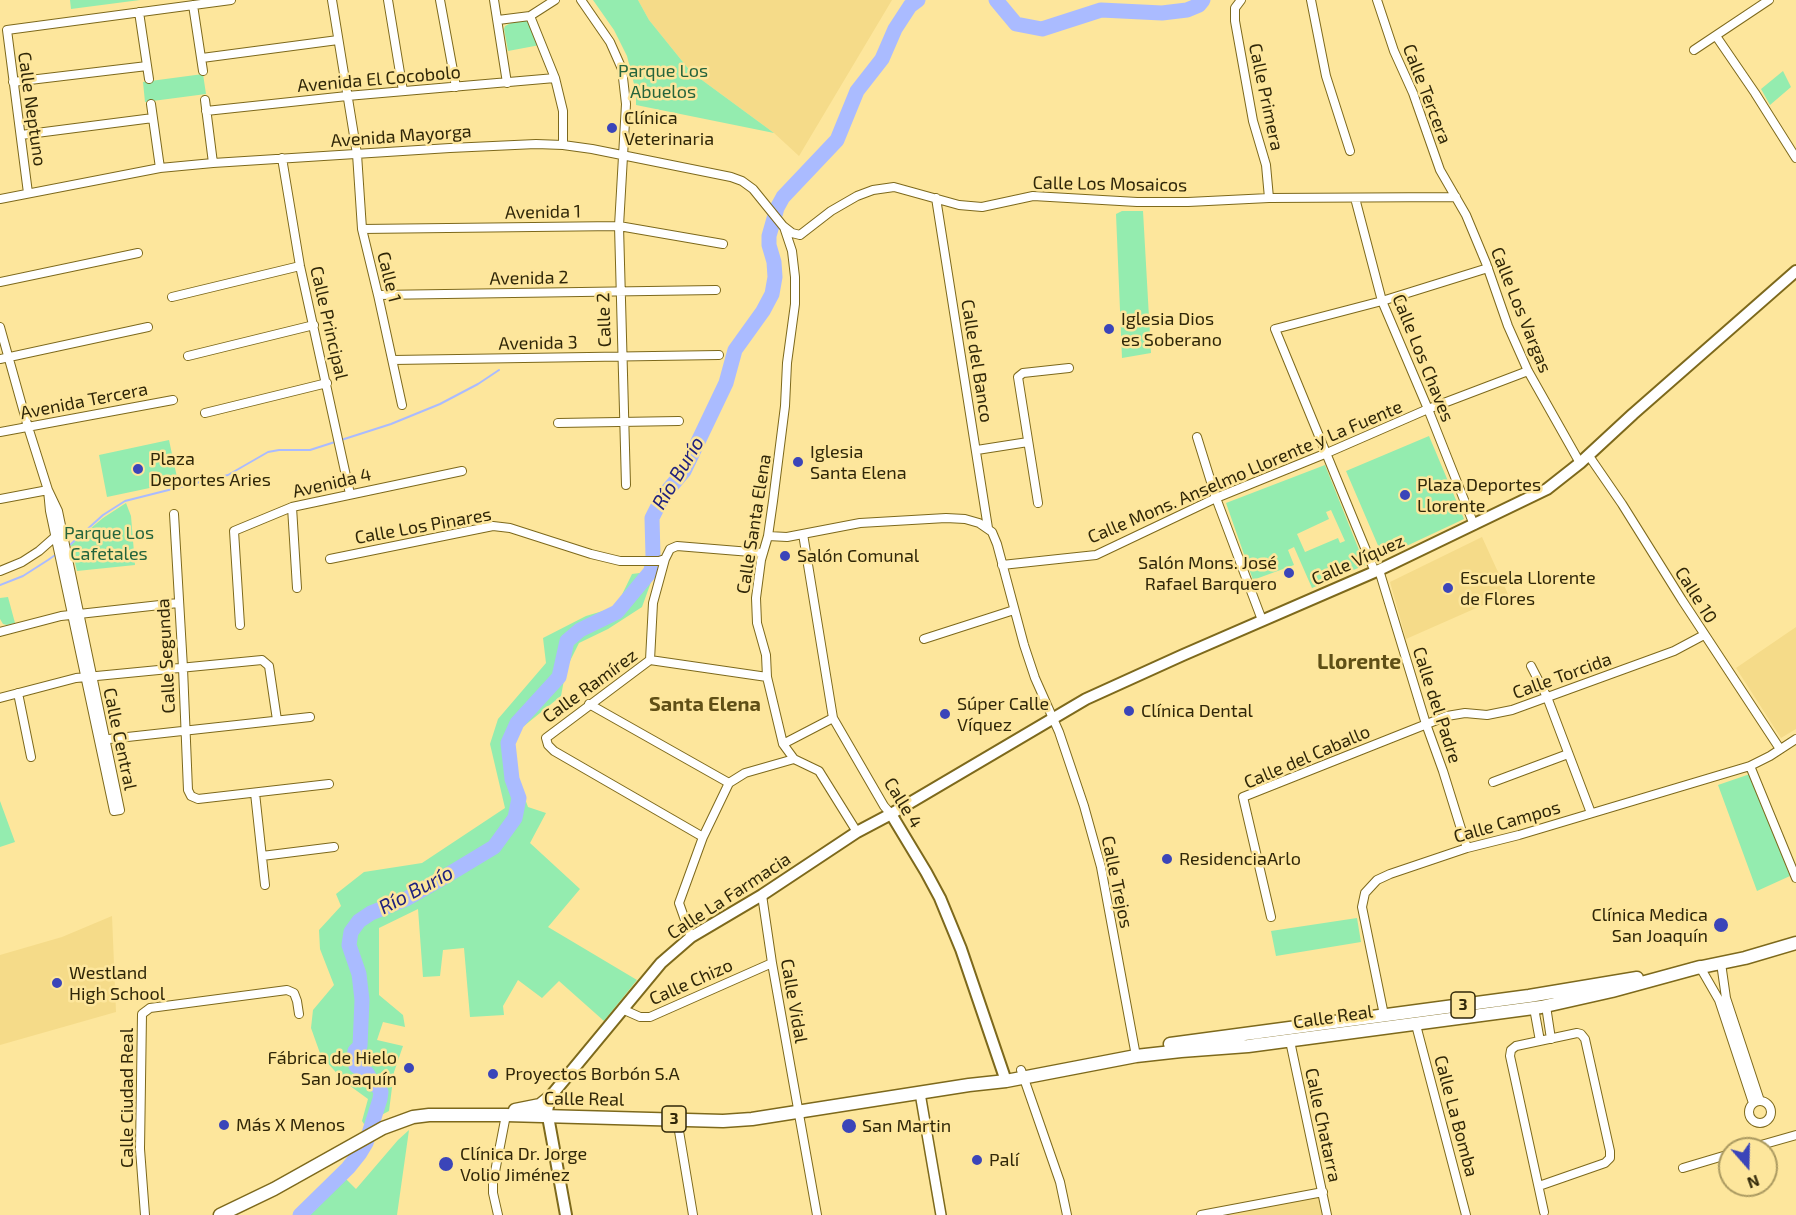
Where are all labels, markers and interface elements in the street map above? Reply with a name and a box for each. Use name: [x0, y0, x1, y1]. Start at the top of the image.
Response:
street label: Calle Primera: [1244, 41, 1288, 153]
street label: Calle Tercera: [1398, 41, 1456, 147]
street label: Calle Neptuno: [13, 51, 51, 167]
park label: Parque Los Abuelos: [618, 60, 708, 103]
street label: Avenida El Cocobolo: [296, 61, 462, 97]
place label: Clínica Veterinaria: [624, 107, 714, 150]
street label: Avenida Mayorga: [330, 120, 472, 152]
marker: Clínica Veterinaria: [605, 121, 619, 135]
street label: Calle Los Mosaicos: [1033, 172, 1187, 196]
street label: Avenida 1: [505, 201, 581, 223]
street label: Calle Los Vargas: [1486, 244, 1556, 376]
street label: Calle 1: [372, 249, 406, 305]
street label: Calle Principal: [305, 264, 353, 382]
street label: Avenida 2: [489, 267, 569, 289]
street label: Calle Los Chaves: [1388, 291, 1458, 425]
street label: Calle 2: [592, 292, 616, 348]
street label: Calle del Banco: [957, 298, 997, 424]
place label: Iglesia Dios es Soberano: [1121, 308, 1222, 350]
marker: Iglesia Dios es Soberano: [1102, 322, 1116, 336]
street label: Avenida 3: [498, 332, 578, 354]
street label: Avenida Tercera: [18, 378, 150, 424]
street label: Calle Mons. Anselmo Llorente y La Fuente: [1085, 396, 1405, 548]
water label: Río Burío: [647, 432, 709, 514]
place label: Iglesia Santa Elena: [810, 441, 907, 484]
place label: Plaza Deportes Aries: [150, 448, 271, 490]
street label: Calle Santa Elena: [732, 453, 776, 595]
marker: Iglesia Santa Elena: [791, 455, 805, 469]
marker: Plaza Deportes Aries: [131, 462, 145, 476]
street label: Avenida 4: [291, 463, 373, 503]
place label: Plaza Deportes Llorente: [1417, 474, 1541, 516]
marker: Plaza Deportes Llorente: [1398, 488, 1412, 502]
street label: Calle Los Pinares: [353, 503, 493, 549]
park label: Parque Los Cafetales: [64, 522, 154, 564]
street label: Calle Víquez: [1308, 530, 1408, 590]
place label: Salón Comunal: [797, 545, 919, 567]
marker: Salón Comunal: [778, 549, 792, 563]
place label: Salón Mons. José Rafael Barquero: [1138, 552, 1277, 594]
street label: Calle 10: [1670, 563, 1722, 627]
marker: Salón Mons. José Rafael Barquero: [1282, 566, 1296, 580]
place label: Escuela Llorente de Flores: [1460, 567, 1596, 610]
marker: Escuela Llorente de Flores: [1441, 581, 1455, 595]
street label: Calle Segunda: [152, 598, 180, 714]
street label: Calle Ramírez: [539, 644, 641, 728]
street label: Calle del Padre: [1408, 644, 1466, 766]
street label: Calle Torcida: [1510, 648, 1614, 704]
district label: Llorente: [1317, 649, 1401, 675]
street label: Calle Central: [99, 686, 141, 792]
district label: Santa Elena: [649, 692, 761, 716]
place label: Súper Calle Víquez: [957, 693, 1049, 736]
place label: Clínica Dental: [1141, 700, 1253, 722]
marker: Clínica Dental: [1122, 704, 1136, 718]
marker: Súper Calle Víquez: [938, 707, 952, 721]
street label: Calle del Caballo: [1241, 721, 1373, 793]
street label: Calle 4: [879, 774, 927, 832]
street label: Calle Campos: [1451, 796, 1563, 848]
street label: Calle Trejos: [1097, 834, 1137, 930]
street label: Calle La Farmacia: [663, 848, 795, 944]
place label: ResidenciaArlo: [1179, 848, 1301, 870]
marker: ResidenciaArlo: [1160, 852, 1174, 866]
water label: Río Burío: [375, 860, 457, 920]
place label: Clínica Medica San Joaquín: [1591, 904, 1708, 946]
marker: Clínica Medica San Joaquín: [1712, 916, 1730, 934]
street label: Calle Chizo: [646, 954, 736, 1010]
street label: Calle Vidal: [776, 957, 812, 1045]
place label: Westland High School: [69, 962, 165, 1004]
marker: Westland High School: [50, 976, 64, 990]
road number: 3: [1451, 992, 1475, 1018]
street label: Calle Real: [1292, 1001, 1374, 1033]
street label: Calle Ciudad Real: [116, 1028, 138, 1168]
place label: Fábrica de Hielo San Joaquín: [267, 1047, 397, 1090]
street label: Calle La Bomba: [1429, 1053, 1483, 1179]
marker: Fábrica de Hielo San Joaquín: [402, 1061, 416, 1075]
place label: Proyectos Borbón S.A: [505, 1063, 680, 1085]
street label: Calle Chatarra: [1300, 1066, 1346, 1184]
marker: Proyectos Borbón S.A: [486, 1067, 500, 1081]
street label: Calle Real: [544, 1087, 624, 1111]
road number: 3: [662, 1106, 686, 1132]
place label: Más X Menos: [236, 1114, 345, 1136]
place label: San Martin: [862, 1115, 951, 1137]
marker: San Martin: [840, 1117, 858, 1135]
marker: Más X Menos: [217, 1118, 231, 1132]
north arrow: [1718, 1137, 1778, 1197]
place label: Clínica Dr. Jorge Volio Jiménez: [460, 1143, 587, 1186]
place label: Palí: [989, 1149, 1019, 1171]
marker: Palí: [970, 1153, 984, 1167]
marker: Clínica Dr. Jorge Volio Jiménez: [437, 1155, 455, 1173]
text: N: [1745, 1172, 1762, 1193]

